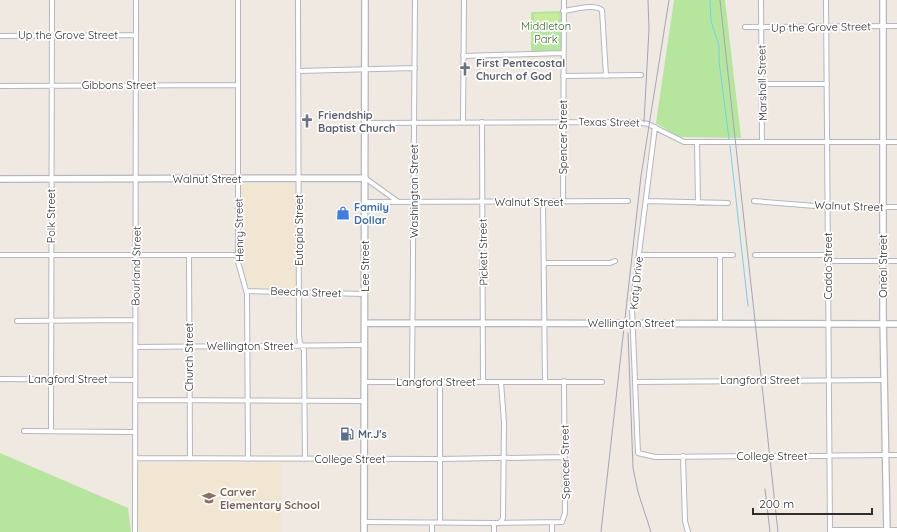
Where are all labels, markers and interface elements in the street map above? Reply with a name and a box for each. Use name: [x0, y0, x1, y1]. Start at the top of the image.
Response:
park label: Middleton Park: [521, 19, 571, 46]
street label: Up the Grove Street: [771, 19, 871, 35]
street label: Up the Grove Street: [18, 28, 118, 42]
street label: Marshall Street: [754, 45, 770, 121]
place label: First Pentecostal Church of God: [476, 56, 565, 83]
church icon: First Pentecostal Church of God: [457, 61, 473, 77]
street label: Gibbons Street: [82, 78, 157, 92]
street label: Spencer Street: [556, 99, 570, 174]
place label: Friendship Baptist Church: [318, 108, 396, 135]
church icon: Friendship Baptist Church: [299, 113, 315, 129]
street label: Texas Street: [578, 114, 640, 130]
street label: Washington Street: [407, 144, 421, 238]
street label: Walnut Street: [172, 172, 242, 186]
street label: Polk Street: [44, 188, 58, 243]
street label: Eutopia Street: [292, 194, 306, 266]
street label: Walnut Street: [494, 195, 564, 209]
street label: Henry Street: [231, 198, 247, 262]
street label: Walnut Street: [814, 198, 884, 214]
place label: Family Dollar: [354, 200, 389, 227]
shop icon: Family Dollar: [335, 205, 351, 221]
street label: Pickett Street: [475, 218, 491, 286]
street label: Bourland Street: [128, 226, 144, 306]
street label: Caddo Street: [821, 232, 835, 299]
street label: Oneal Street: [876, 234, 890, 298]
street label: Lee Street: [358, 240, 372, 292]
street label: Katy Drive: [626, 256, 646, 310]
street label: Beecha Street: [270, 284, 342, 300]
street label: Wellington Street: [587, 316, 675, 330]
street label: Church Street: [182, 322, 196, 391]
street label: Wellington Street: [206, 339, 294, 353]
street label: Langford Street: [28, 372, 108, 386]
street label: Langford Street: [720, 373, 800, 387]
street label: Langford Street: [396, 375, 476, 389]
street label: Spencer Street: [557, 424, 573, 499]
fuel station icon: Mr.J's: [339, 426, 355, 442]
place label: Mr.J's: [358, 427, 387, 441]
street label: College Street: [737, 449, 808, 463]
street label: College Street: [315, 452, 386, 466]
place label: Carver Elementary School: [220, 485, 320, 512]
school or university icon: Carver Elementary School: [201, 490, 217, 506]
scale bar: [753, 490, 872, 516]
text: 200 m: [759, 496, 794, 511]

